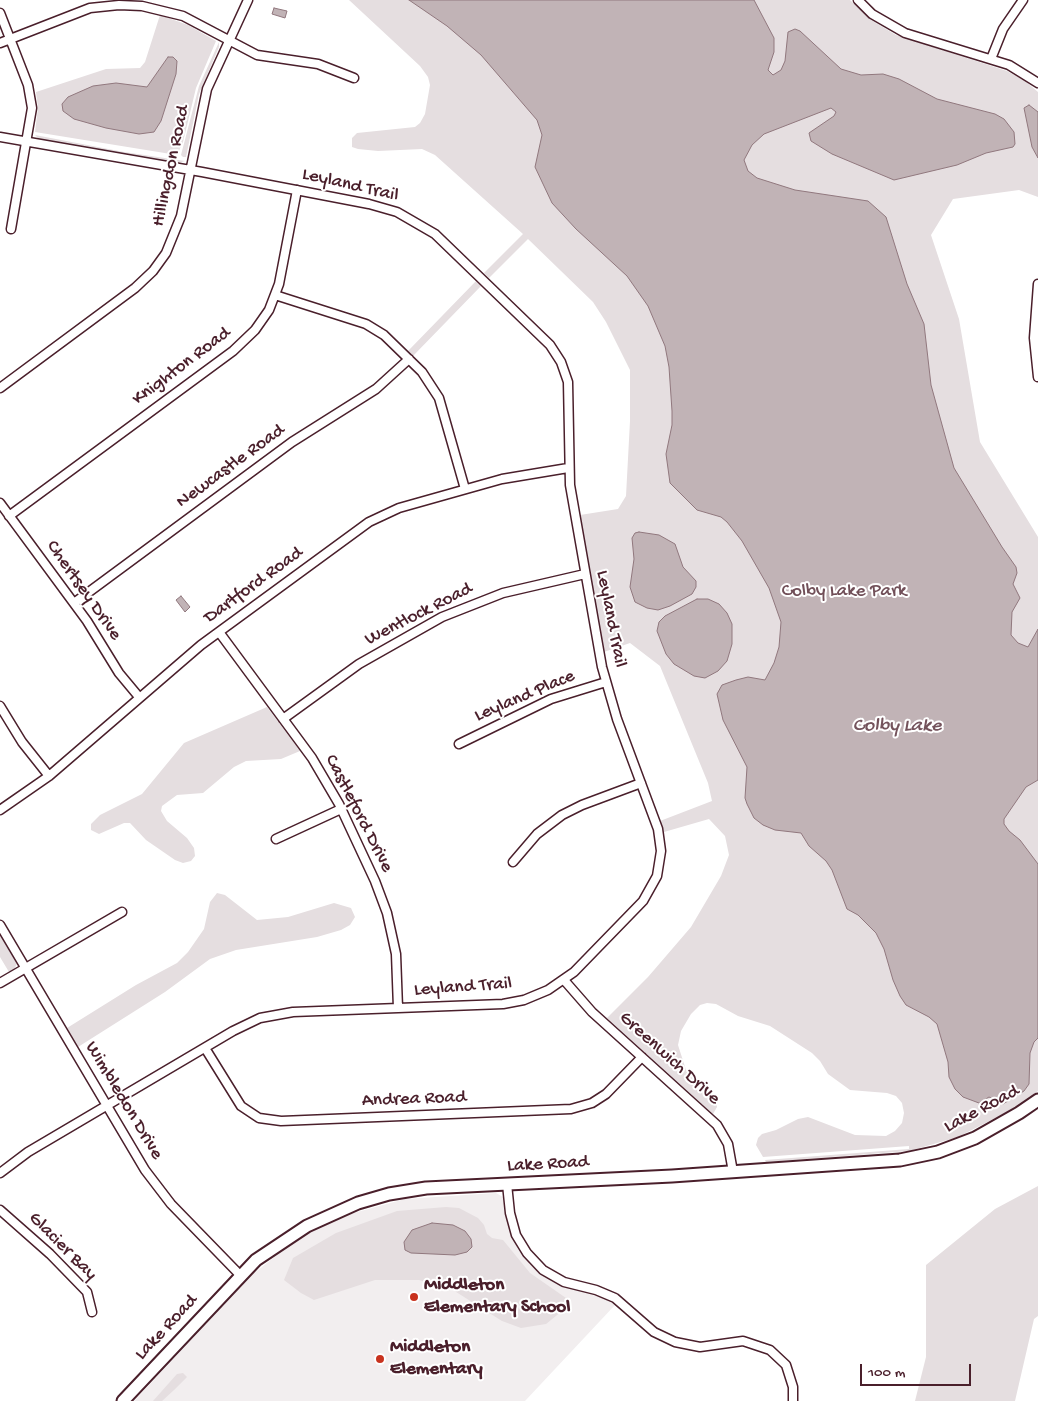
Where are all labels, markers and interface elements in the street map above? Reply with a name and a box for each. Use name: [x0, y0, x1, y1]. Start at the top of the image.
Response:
street label: Hillingdon Road: [148, 103, 196, 229]
street label: Leyland Trail: [299, 164, 401, 208]
street label: Knighton Road: [128, 323, 236, 411]
street label: Newcastle Road: [172, 420, 290, 514]
street label: Chertsey Drive: [40, 537, 126, 645]
street label: Dartford Road: [200, 542, 308, 630]
street label: Leyland Trail: [589, 569, 631, 669]
street label: Wentlock Road: [361, 578, 477, 652]
park label: Colby Lake Park: [782, 581, 906, 603]
street label: Leyland Place: [471, 666, 579, 728]
water label: Colby Lake: [853, 715, 941, 739]
street label: Castleford Drive: [319, 751, 397, 877]
street label: Leyland Trail: [413, 973, 513, 1003]
street label: Greenwich Drive: [614, 1007, 724, 1111]
street label: Wimbledon Drive: [79, 1038, 167, 1164]
street label: Lake Road: [941, 1081, 1023, 1139]
street label: Andrea Road: [361, 1087, 467, 1113]
street label: Lake Road: [507, 1151, 589, 1179]
street label: Glacier Bay: [23, 1208, 101, 1286]
place label: Middleton Elementary School: [424, 1275, 570, 1319]
street label: Lake Road: [131, 1290, 203, 1366]
marker: Middleton Elementary School: [408, 1291, 420, 1303]
place label: Middleton Elementary: [390, 1337, 483, 1381]
marker: Middleton Elementary: [374, 1353, 386, 1365]
scale bar: [863, 1354, 974, 1386]
text: 100 m: [868, 1364, 905, 1382]

